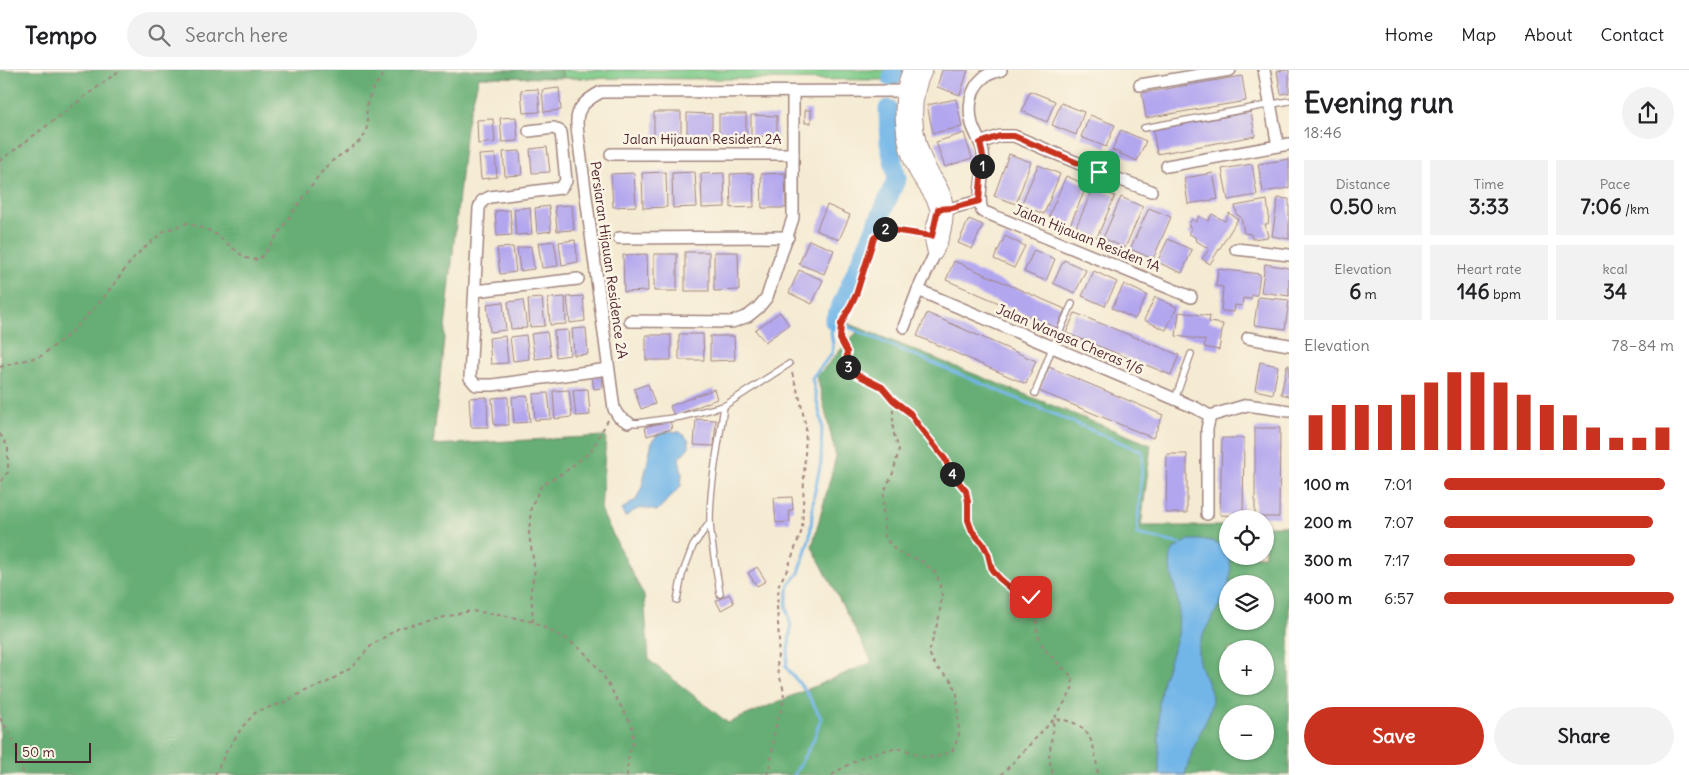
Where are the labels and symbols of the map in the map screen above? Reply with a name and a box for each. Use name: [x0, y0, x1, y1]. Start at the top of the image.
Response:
street label: Jalan Hijauan Residen 2A: [623, 130, 781, 148]
pin: [1078, 151, 1120, 193]
pin: 1: [970, 154, 994, 178]
street label: Persiaran Hijauan Residence 2A: [586, 160, 632, 360]
street label: Jalan Hijauan Residen 1A: [1011, 200, 1163, 276]
pin: 2: [872, 216, 898, 242]
street label: Jalan Wangsa Cheras 1/6: [994, 300, 1146, 378]
pin: 3: [836, 354, 860, 380]
pin: 4: [940, 462, 964, 486]
pin: [1010, 576, 1052, 618]
scale bar: [15, 740, 91, 763]

